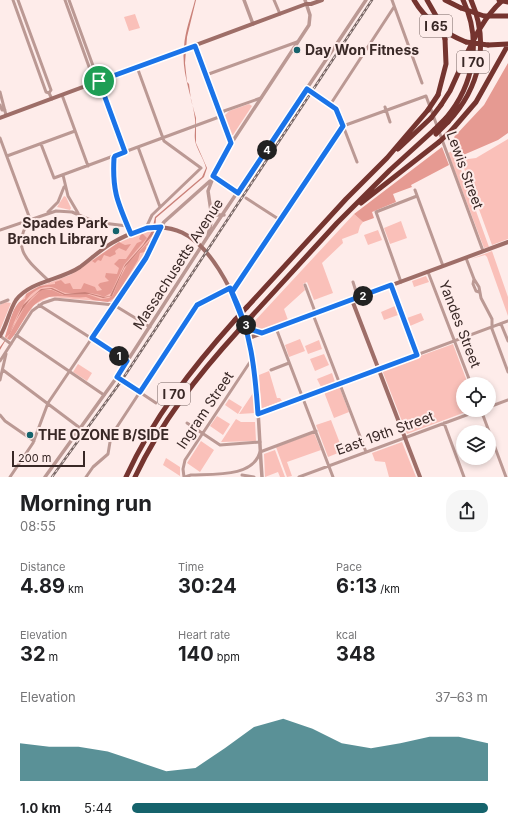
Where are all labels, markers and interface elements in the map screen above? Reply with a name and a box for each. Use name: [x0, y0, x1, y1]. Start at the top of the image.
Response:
road number: I 65: [420, 15, 452, 37]
place label: Day Won Fitness: [305, 41, 419, 58]
marker: Day Won Fitness: [292, 45, 302, 55]
road number: I 70: [457, 51, 489, 73]
pin: [82, 64, 116, 98]
icon: arrive: [88, 70, 110, 92]
street label: Lewis Street: [444, 129, 488, 211]
pin: 4: [257, 140, 277, 160]
text: 4: [263, 143, 271, 157]
street label: Massachusetts Avenue: [129, 195, 226, 332]
place label: Spades Park Branch Library: [8, 214, 109, 247]
marker: Spades Park Branch Library: [111, 226, 121, 236]
street label: Yandes Street: [436, 278, 485, 370]
pin: 2: [353, 286, 373, 306]
text: 2: [360, 289, 366, 303]
pin: 3: [236, 315, 256, 335]
text: 3: [242, 318, 250, 332]
pin: 1: [109, 346, 129, 366]
text: 1: [117, 349, 121, 363]
street label: Ingram Street: [173, 368, 237, 452]
map controls: [456, 377, 496, 465]
button: locate: [456, 377, 496, 417]
road number: I 70: [158, 383, 190, 405]
street label: East 19th Street: [333, 407, 437, 458]
button: layers: [456, 425, 496, 465]
place label: THE OZONE B/SIDE: [38, 426, 169, 443]
marker: THE OZONE B/SIDE: [25, 430, 35, 440]
scale bar: [12, 449, 85, 468]
text: 200 m: [18, 451, 51, 465]
text: Morning run: [20, 490, 152, 516]
button: share: [446, 490, 488, 532]
text: 08:55: [20, 518, 56, 534]
text: Distance: [20, 560, 65, 574]
text: Time: [178, 560, 204, 574]
text: Pace: [336, 560, 362, 574]
text: 4.89: [20, 574, 65, 598]
text: 30:24: [178, 574, 237, 598]
text: 6:13: [336, 574, 377, 598]
text: km: [65, 582, 84, 596]
text: /km: [377, 582, 400, 596]
text: Elevation: [20, 628, 67, 642]
text: Heart rate: [178, 628, 230, 642]
text: kcal: [336, 628, 357, 642]
text: 32: [20, 642, 46, 666]
text: 140: [178, 642, 214, 666]
text: 348: [336, 642, 375, 666]
text: m: [46, 650, 58, 664]
text: bpm: [214, 650, 240, 664]
text: Elevation: [20, 689, 76, 705]
text: 37–63 m: [435, 689, 488, 705]
text: 1.0 km: [20, 800, 61, 816]
text: 5:44: [84, 800, 112, 816]

